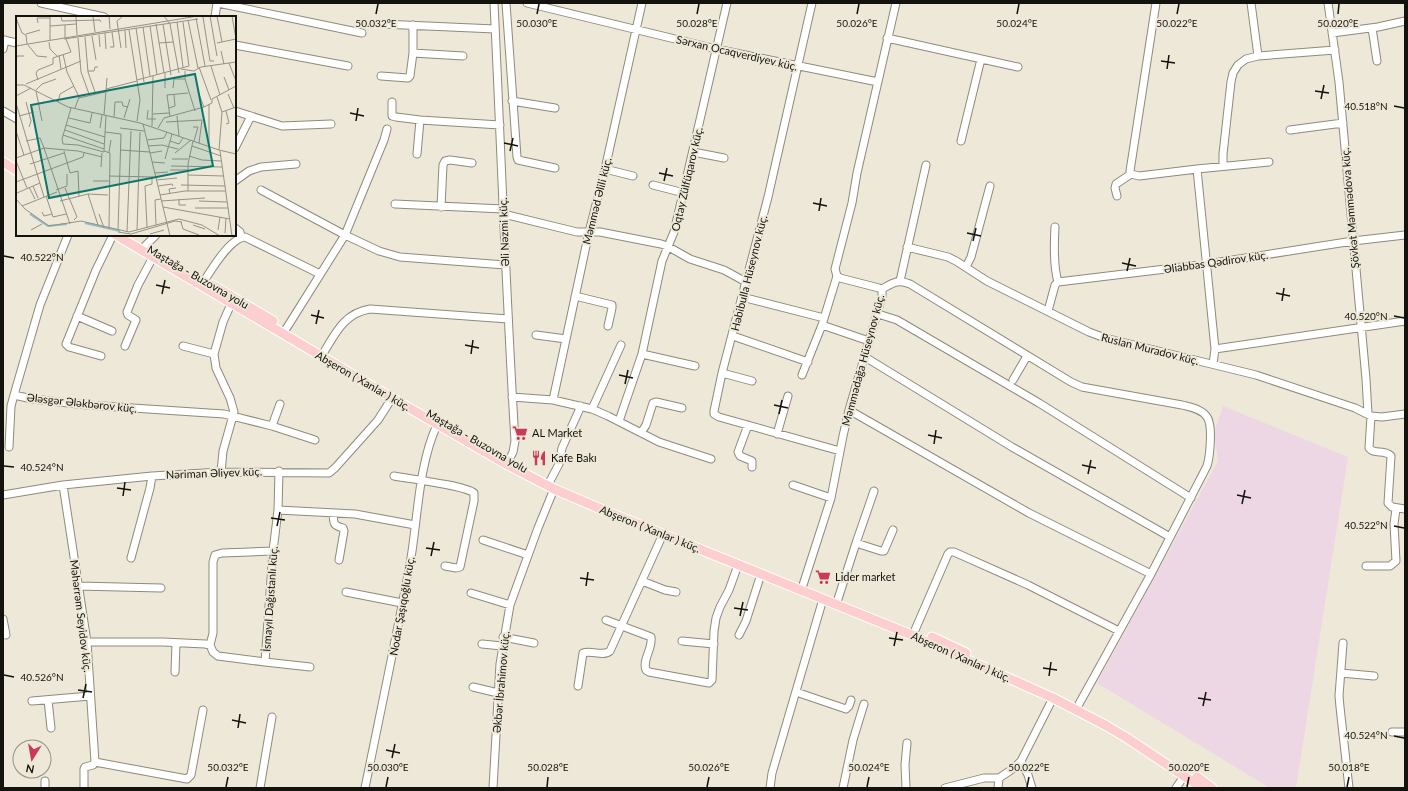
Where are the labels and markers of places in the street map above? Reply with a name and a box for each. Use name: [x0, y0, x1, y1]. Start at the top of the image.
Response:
supermarket icon: AL Market: [511, 424, 529, 442]
place label: AL Market: [532, 426, 582, 439]
restaurant icon: Kafe Bakı: [530, 449, 548, 467]
place label: Kafe Bakı: [551, 451, 597, 464]
supermarket icon: Lider market: [814, 568, 832, 586]
place label: Lider market: [835, 570, 895, 583]

